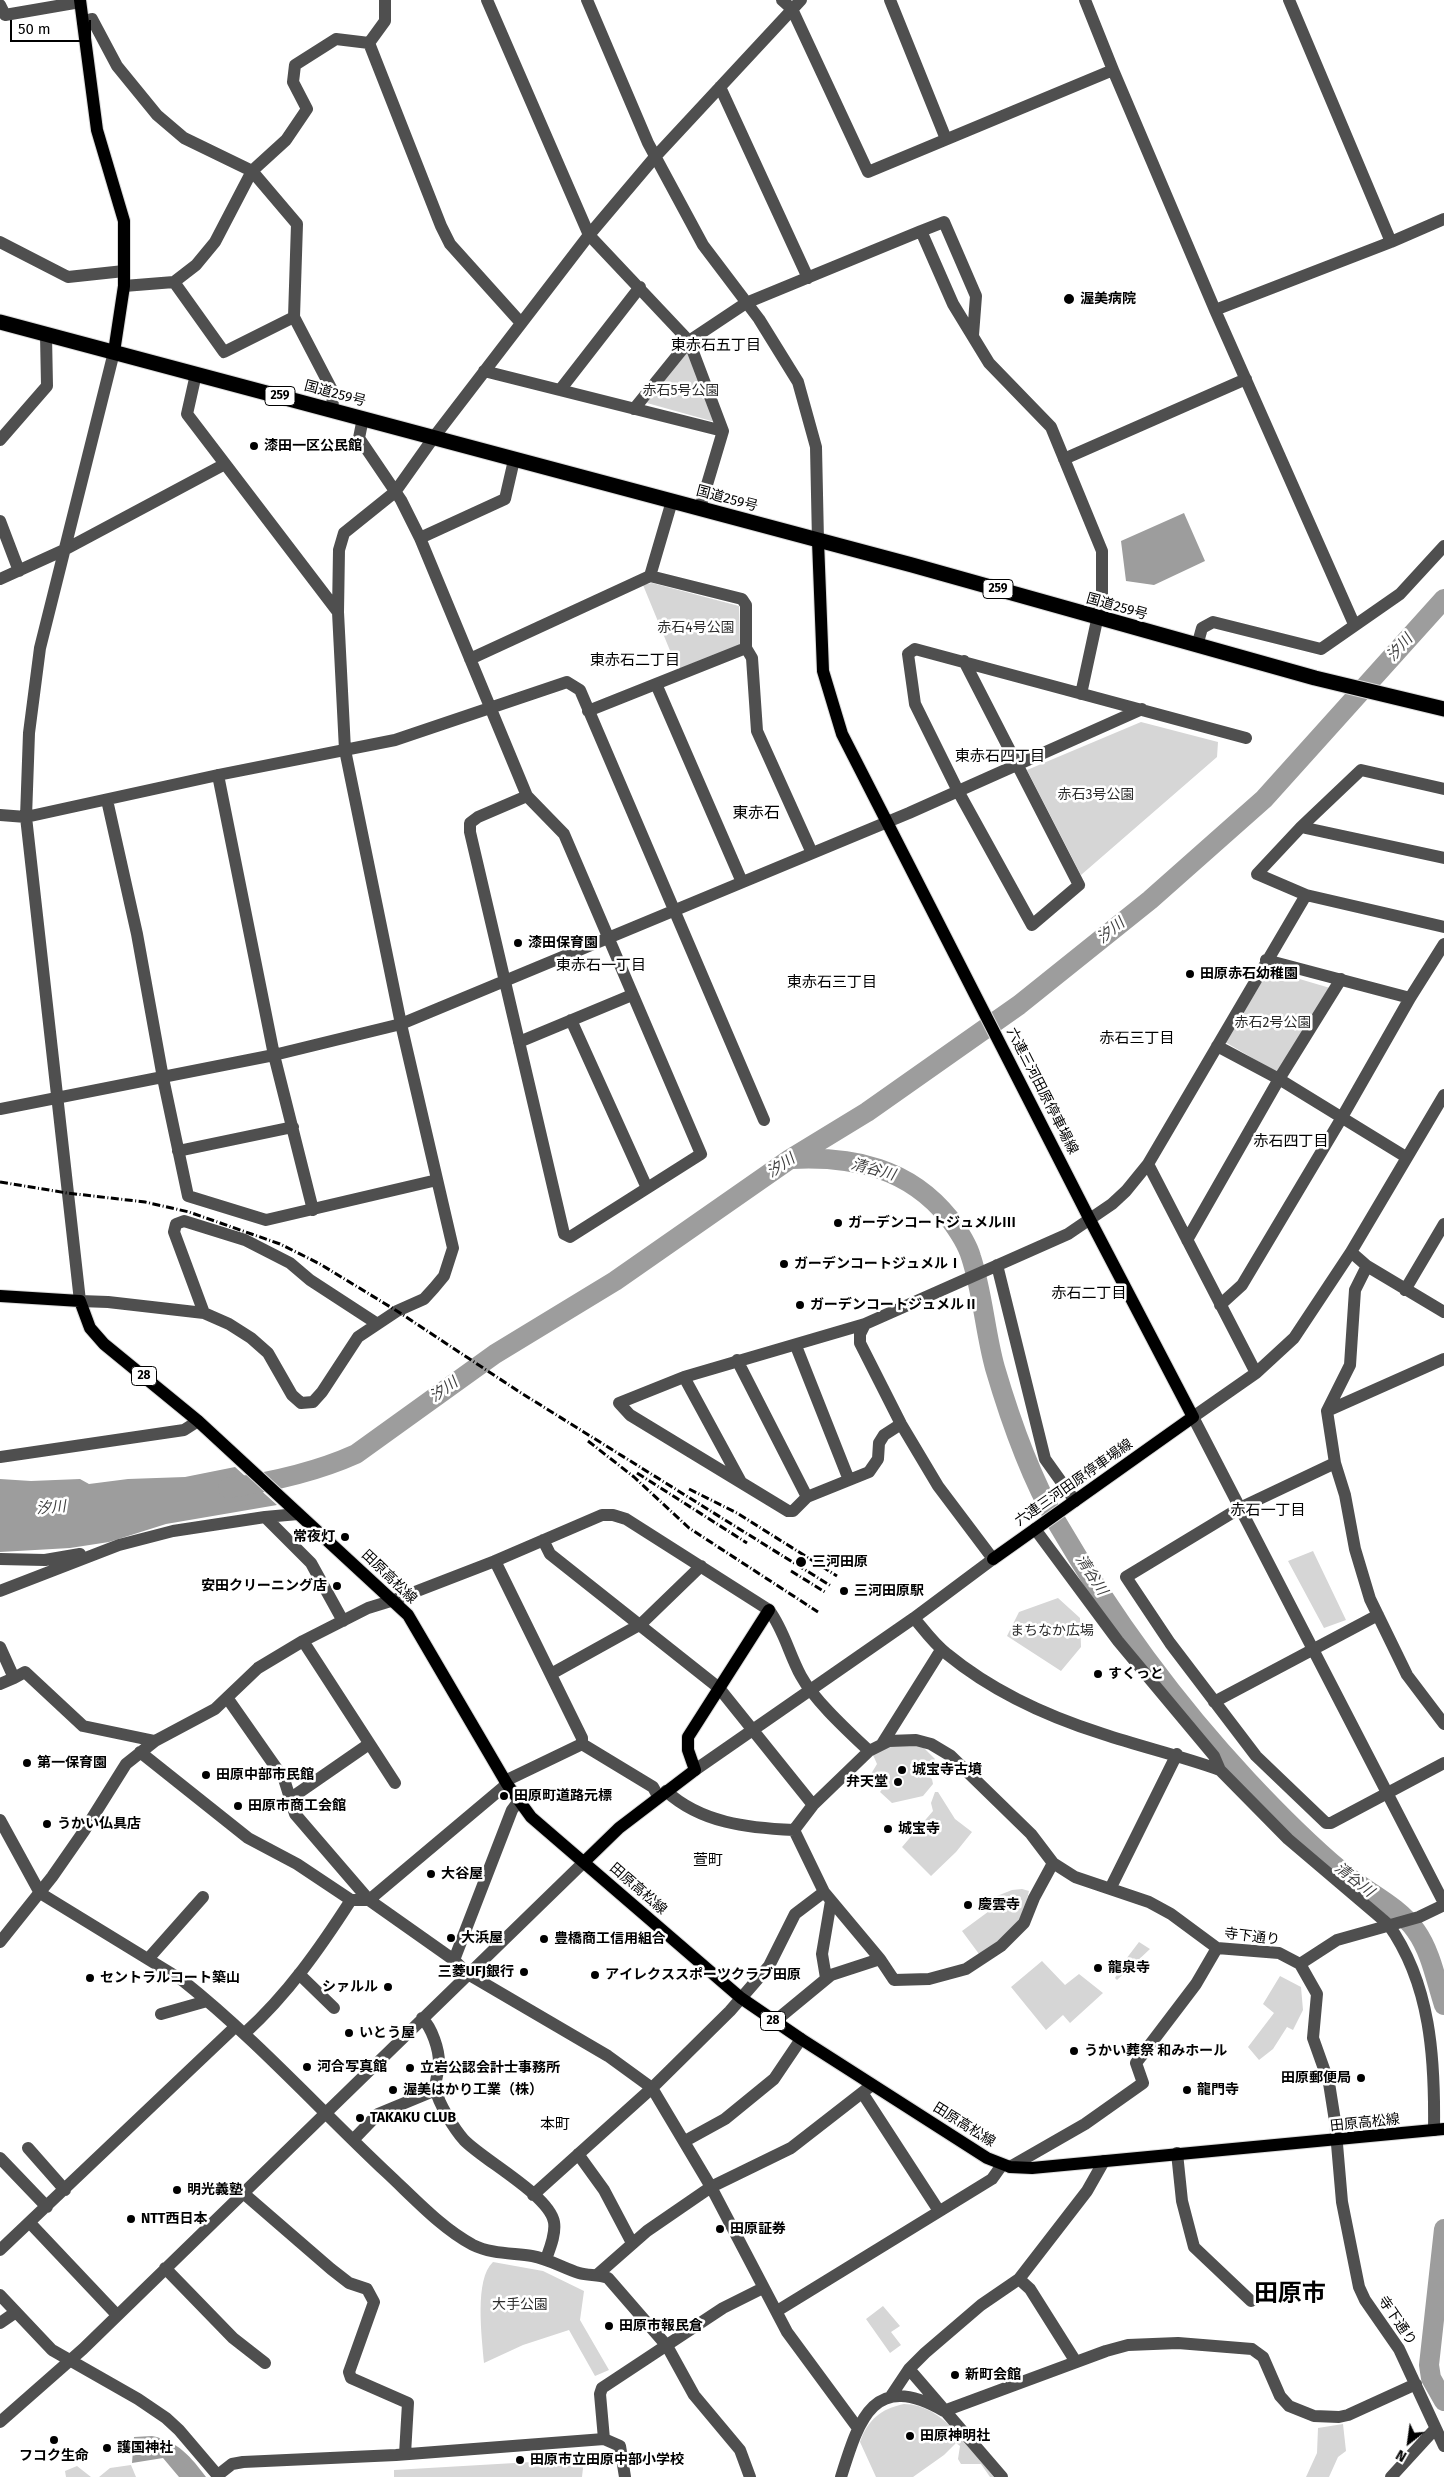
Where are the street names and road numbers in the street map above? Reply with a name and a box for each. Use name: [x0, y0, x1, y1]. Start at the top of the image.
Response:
street label: 国道259号: [302, 378, 368, 410]
road number: 259: [265, 386, 295, 406]
street label: 国道259号: [694, 483, 760, 515]
road number: 259: [983, 580, 1013, 598]
street label: 国道259号: [1084, 590, 1150, 624]
street label: 六連三河田原停車場線: [1003, 1025, 1081, 1157]
road number: 28: [132, 1366, 156, 1385]
street label: 六連三河田原停車場線: [1012, 1436, 1136, 1530]
street label: 田原高松線: [358, 1547, 420, 1607]
street label: 田原高松線: [606, 1860, 670, 1918]
street label: 寺下通り: [1223, 1925, 1281, 1949]
road number: 28: [760, 2012, 786, 2030]
street label: 田原高松線: [930, 2099, 998, 2151]
street label: 田原高松線: [1329, 2111, 1401, 2135]
street label: 寺下通り: [1374, 2293, 1420, 2349]

